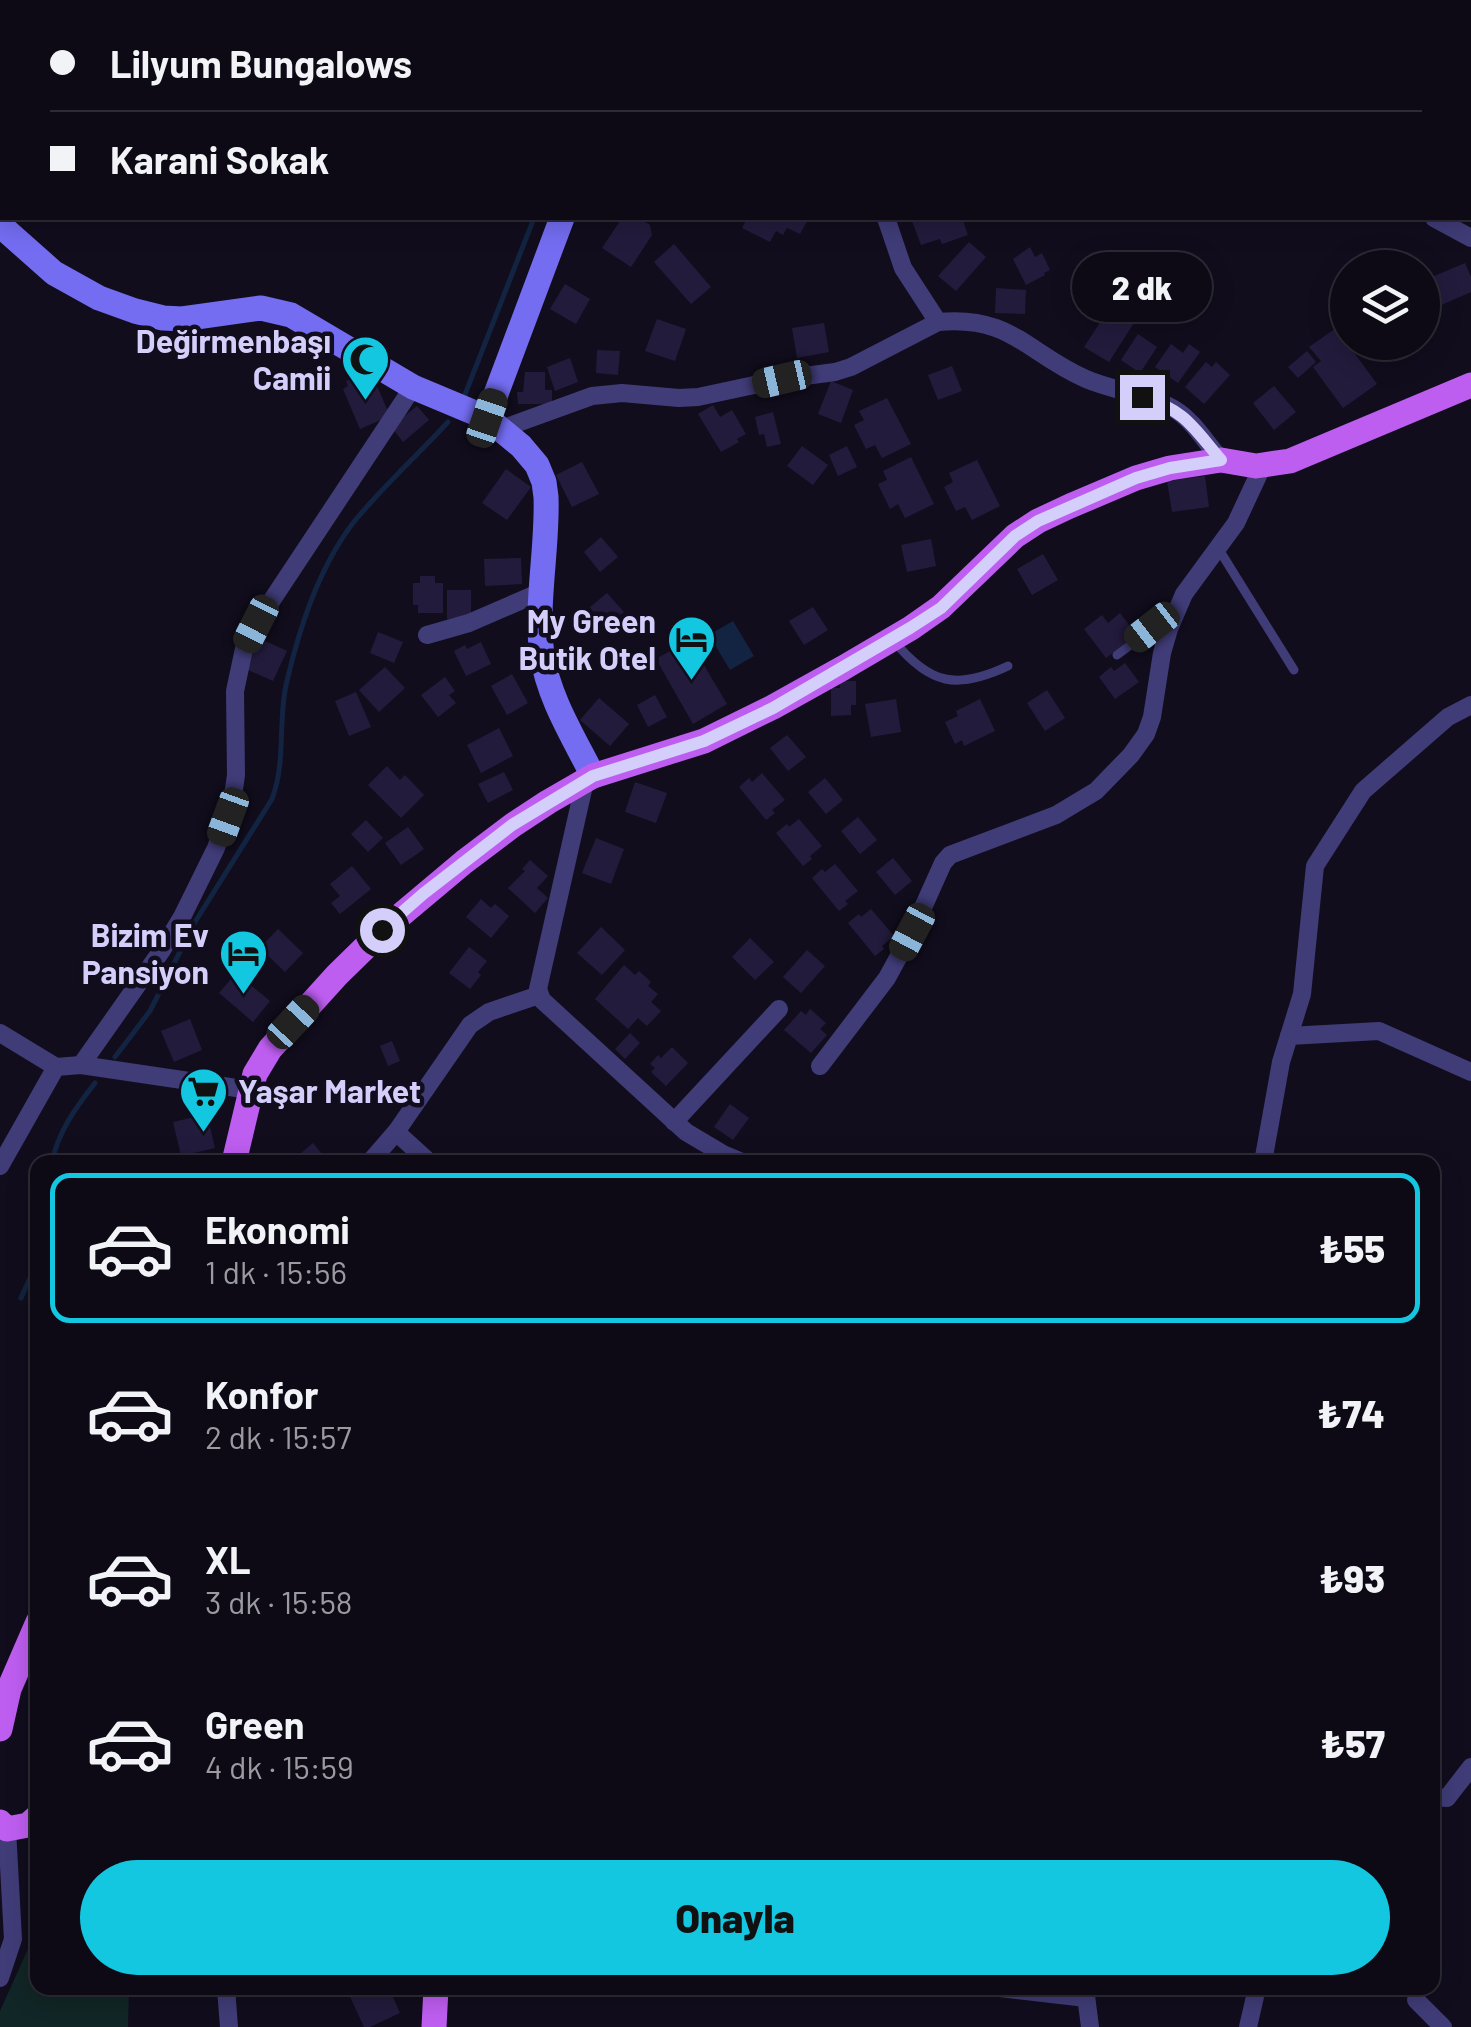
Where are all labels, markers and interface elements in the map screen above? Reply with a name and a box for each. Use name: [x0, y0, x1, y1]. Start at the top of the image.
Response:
text: Lilyum Bungalows: [110, 40, 412, 86]
text: Karani Sokak: [110, 136, 329, 182]
map controls: [1330, 250, 1440, 360]
button: layers: [1330, 250, 1440, 360]
callout: 2 dk: [1072, 252, 1212, 322]
text: 2 dk: [1112, 268, 1172, 306]
place label: Değirmenbaşı Camii: [136, 321, 331, 396]
mosque icon: Değirmenbaşı Camii: [340, 334, 392, 402]
car: [749, 358, 815, 400]
route end: [1120, 375, 1165, 420]
car: [463, 385, 511, 451]
car: [229, 590, 283, 658]
car: [1119, 597, 1185, 657]
place label: My Green Butik Otel: [519, 601, 656, 676]
hotel icon: My Green Butik Otel: [665, 614, 717, 682]
car: [204, 784, 252, 850]
car: [885, 898, 939, 966]
route start: [360, 908, 405, 953]
place label: Bizim Ev Pansiyon: [82, 915, 209, 990]
hotel icon: Bizim Ev Pansiyon: [218, 928, 270, 996]
car: [262, 990, 324, 1054]
supermarket icon: Yaşar Market: [177, 1066, 229, 1134]
place label: Yaşar Market: [238, 1071, 421, 1109]
icon: car: [85, 1203, 175, 1293]
text: Ekonomi: [205, 1206, 349, 1252]
text: ₺55: [1319, 1225, 1385, 1271]
text: 1 dk · 15:56: [205, 1252, 347, 1290]
icon: car: [85, 1368, 175, 1458]
text: Konfor: [205, 1371, 319, 1417]
text: ₺74: [1317, 1390, 1385, 1436]
text: 2 dk · 15:57: [205, 1417, 352, 1455]
icon: car: [85, 1533, 175, 1623]
text: XL: [205, 1536, 251, 1582]
text: ₺93: [1319, 1555, 1385, 1601]
text: 3 dk · 15:58: [205, 1582, 353, 1620]
icon: car: [85, 1698, 175, 1788]
text: Green: [205, 1701, 305, 1747]
text: ₺57: [1320, 1720, 1385, 1766]
text: 4 dk · 15:59: [205, 1747, 354, 1785]
button: Onayla: [80, 1860, 1390, 1975]

